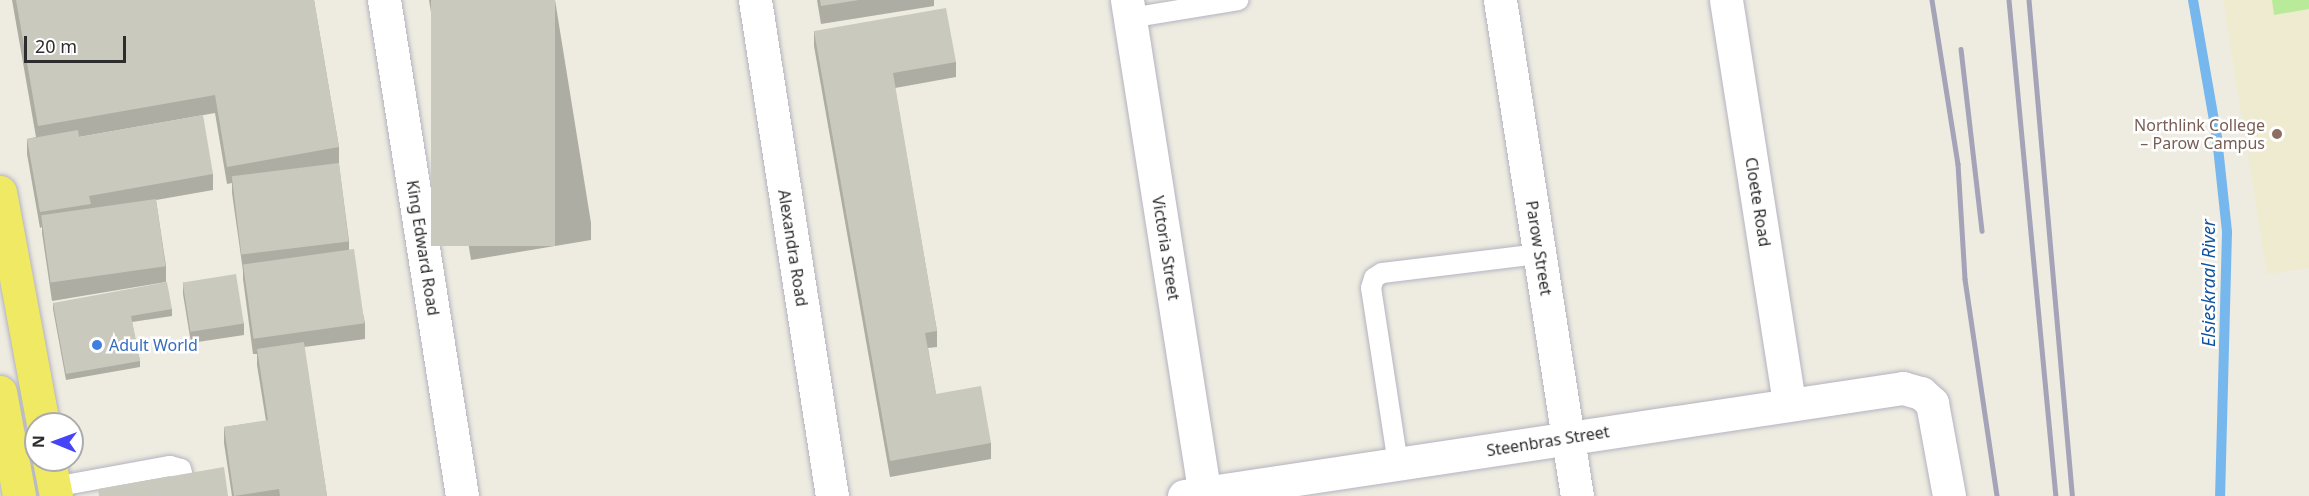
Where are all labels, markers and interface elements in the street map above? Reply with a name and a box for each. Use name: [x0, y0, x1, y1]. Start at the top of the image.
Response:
scale bar: [27, 24, 129, 62]
text: 20 m: [35, 34, 77, 58]
place label: Northlink College – Parow Campus: [2134, 115, 2265, 153]
marker: Northlink College – Parow Campus: [2270, 127, 2284, 141]
street label: Cloete Road: [1741, 156, 1775, 248]
street label: King Edward Road: [403, 179, 443, 317]
street label: Alexandra Road: [774, 188, 812, 308]
street label: Victoria Street: [1148, 194, 1184, 302]
street label: Parow Street: [1522, 199, 1556, 297]
water label: Elsieskraal River: [2197, 219, 2219, 347]
place label: Adult World: [109, 335, 198, 355]
marker: Adult World: [90, 338, 104, 352]
north arrow: [24, 412, 84, 472]
street label: Steenbras Street: [1485, 422, 1611, 460]
text: N: [27, 435, 49, 448]

